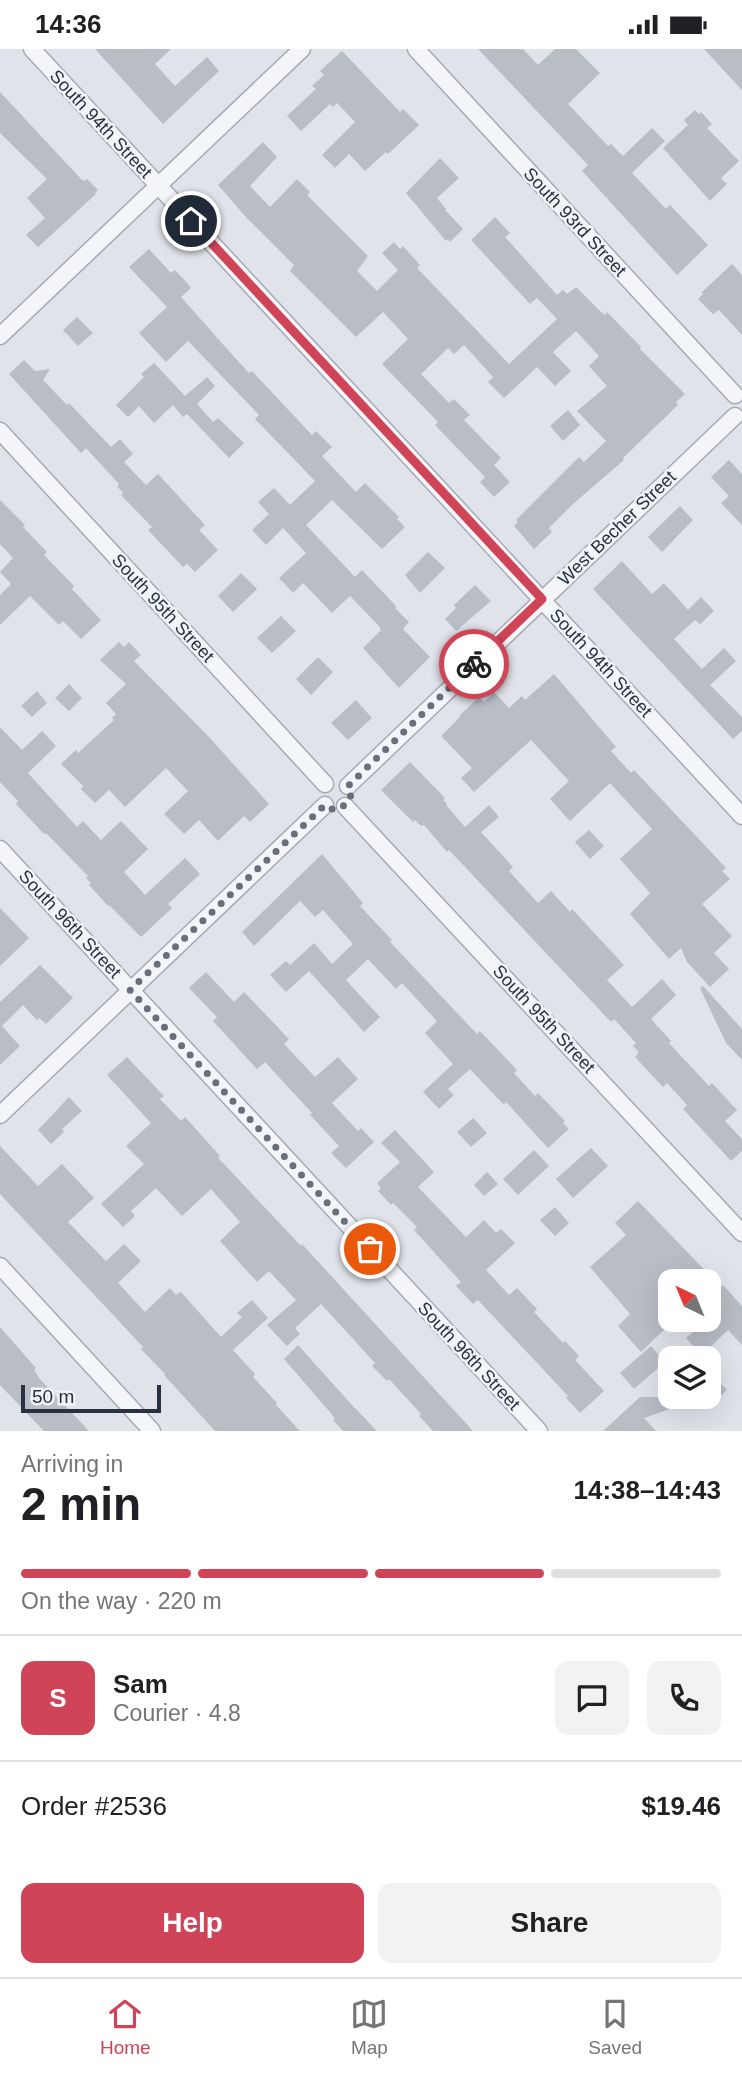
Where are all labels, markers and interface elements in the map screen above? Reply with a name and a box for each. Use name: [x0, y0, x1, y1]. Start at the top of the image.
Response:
text: 14:36: [35, 9, 102, 39]
street label: South 94th Street: [46, 66, 156, 182]
street label: South 93rd Street: [520, 164, 630, 280]
pin: [161, 191, 221, 251]
icon: home: [172, 202, 210, 240]
street label: West Becher Street: [554, 467, 680, 589]
street label: South 95th Street: [108, 550, 218, 666]
street label: South 94th Street: [546, 605, 656, 721]
courier: [439, 629, 509, 699]
icon: bike: [455, 645, 493, 683]
street label: South 96th Street: [15, 866, 125, 982]
street label: South 95th Street: [489, 961, 599, 1077]
pin: [340, 1219, 400, 1279]
icon: bag: [351, 1230, 389, 1268]
north arrow: [658, 1269, 721, 1332]
map controls: [658, 1269, 721, 1409]
street label: South 96th Street: [414, 1298, 524, 1414]
button: layers: [658, 1346, 721, 1409]
scale bar: [21, 1382, 161, 1414]
text: 50 m: [32, 1386, 74, 1407]
text: Arriving in: [21, 1451, 123, 1477]
text: 14:38–14:43: [574, 1475, 721, 1505]
text: 2 min: [21, 1478, 141, 1530]
text: On the way · 220 m: [21, 1588, 222, 1614]
button: chat: [555, 1661, 629, 1735]
button: phone: [647, 1661, 721, 1735]
text: Sam: [113, 1669, 168, 1699]
text: S: [49, 1683, 67, 1713]
text: Courier · 4.8: [113, 1700, 241, 1726]
text: Order #2536: [21, 1791, 167, 1821]
text: $19.46: [641, 1791, 721, 1821]
button: Help: [21, 1883, 364, 1963]
button: Share: [378, 1883, 721, 1963]
tab: Home: [100, 1995, 151, 2059]
tab: Map: [350, 1995, 388, 2059]
tab: Saved: [588, 1995, 642, 2059]

